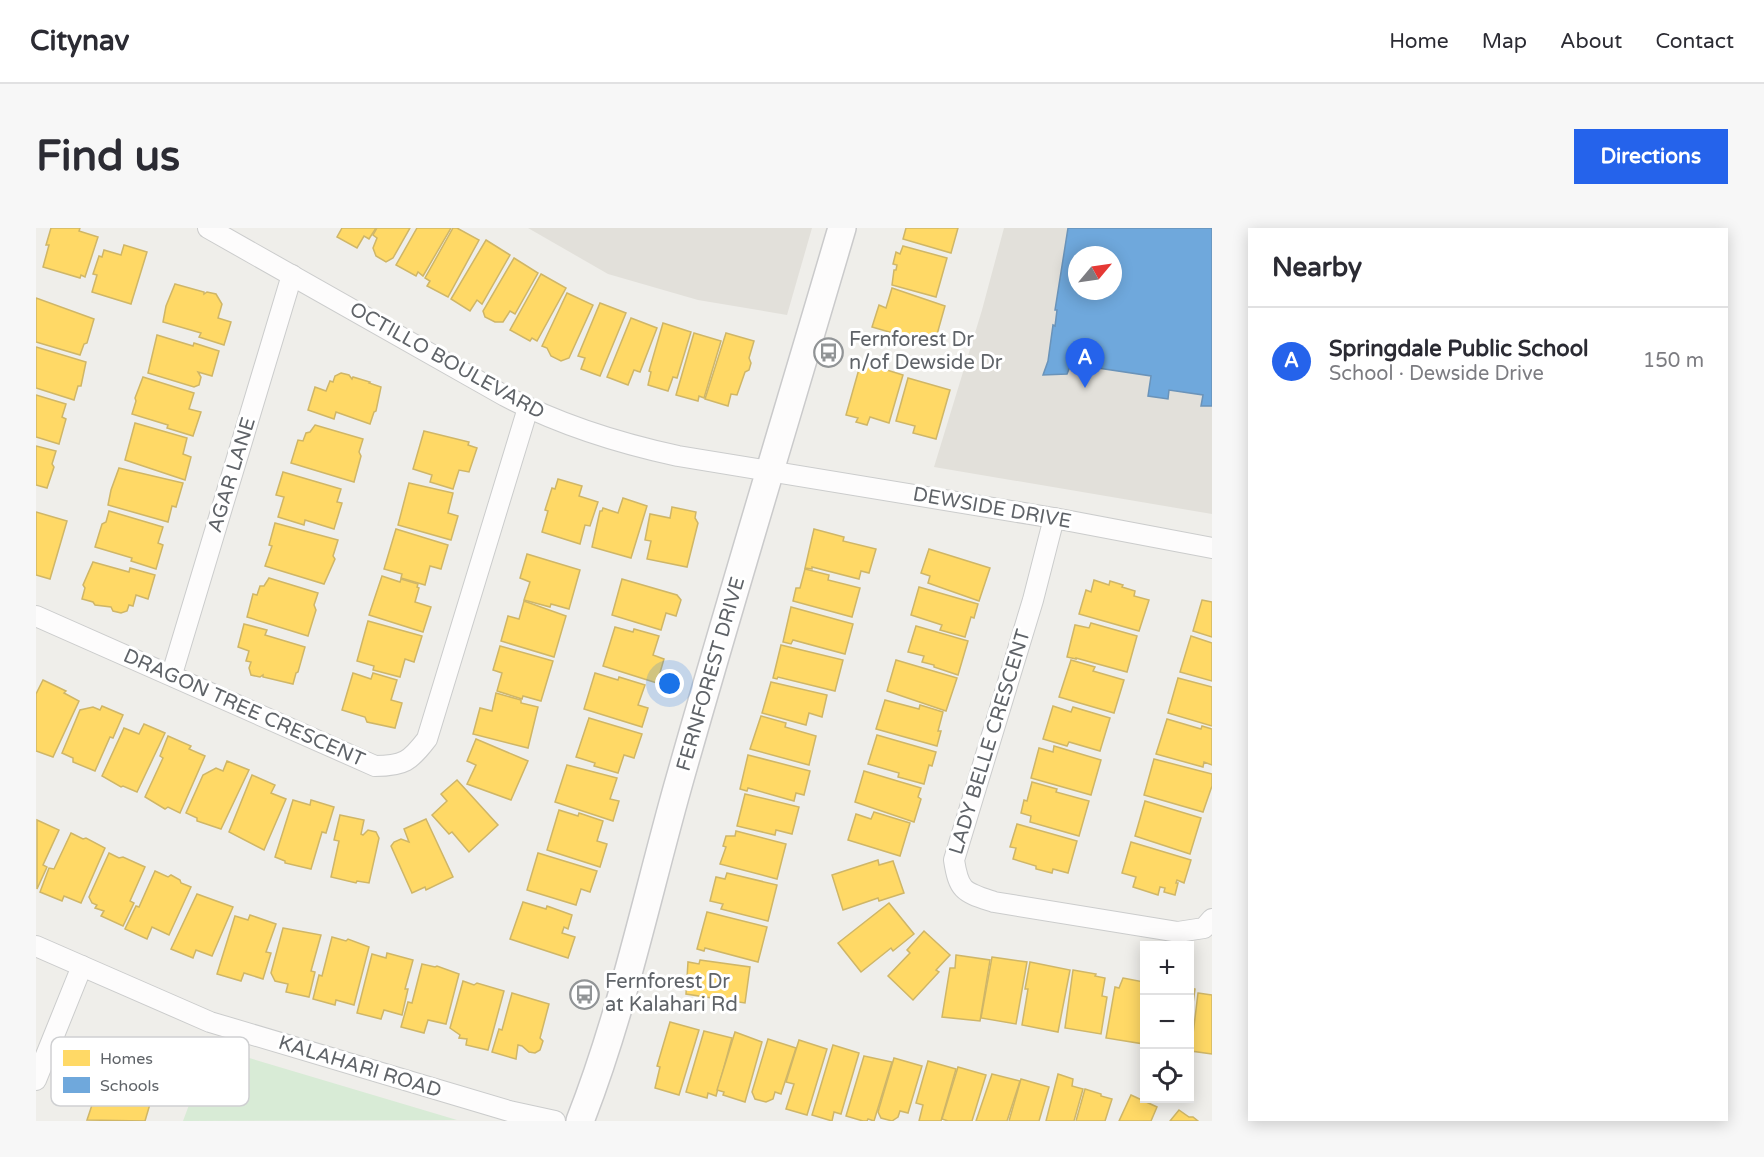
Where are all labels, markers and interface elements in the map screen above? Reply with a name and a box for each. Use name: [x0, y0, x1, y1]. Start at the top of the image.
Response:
text: Citynav: [30, 24, 129, 58]
text: Home: [1389, 29, 1449, 54]
text: Map: [1482, 29, 1527, 54]
text: About: [1560, 29, 1622, 54]
text: Contact: [1655, 29, 1734, 54]
button: Directions: [1574, 129, 1728, 184]
text: Find us: [36, 131, 180, 182]
north arrow: [1068, 246, 1122, 300]
text: Nearby: [1272, 252, 1362, 283]
street label: OCTILLO BOULEVARD: [345, 297, 549, 425]
place label: Fernforest Dr n/of Dewside Dr: [849, 328, 1003, 375]
bus stop icon: Fernforest Dr n/of Dewside Dr: [812, 336, 844, 368]
text: Springdale Public School: [1329, 336, 1589, 362]
pin: A: [1066, 338, 1104, 388]
text: A: [1284, 349, 1299, 373]
text: 150 m: [1643, 349, 1704, 373]
text: School · Dewside Drive: [1329, 362, 1544, 386]
street label: AGAR LANE: [203, 415, 261, 535]
street label: DEWSIDE DRIVE: [911, 482, 1073, 534]
street label: FERNFOREST DRIVE: [672, 574, 750, 774]
street label: LADY BELLE CRESCENT: [944, 627, 1036, 857]
street label: DRAGON TREE CRESCENT: [120, 644, 368, 772]
your location: [655, 669, 684, 698]
map controls: [1140, 941, 1194, 1103]
button: +: [1140, 941, 1194, 995]
place label: Fernforest Dr at Kalahari Rd: [605, 970, 738, 1017]
bus stop icon: Fernforest Dr at Kalahari Rd: [568, 978, 600, 1010]
button: −: [1140, 995, 1194, 1049]
street label: KALAHARI ROAD: [276, 1031, 444, 1103]
legend: [51, 1037, 249, 1106]
text: Homes: [100, 1049, 153, 1069]
button: locate: [1140, 1049, 1194, 1103]
text: Schools: [100, 1076, 159, 1096]

